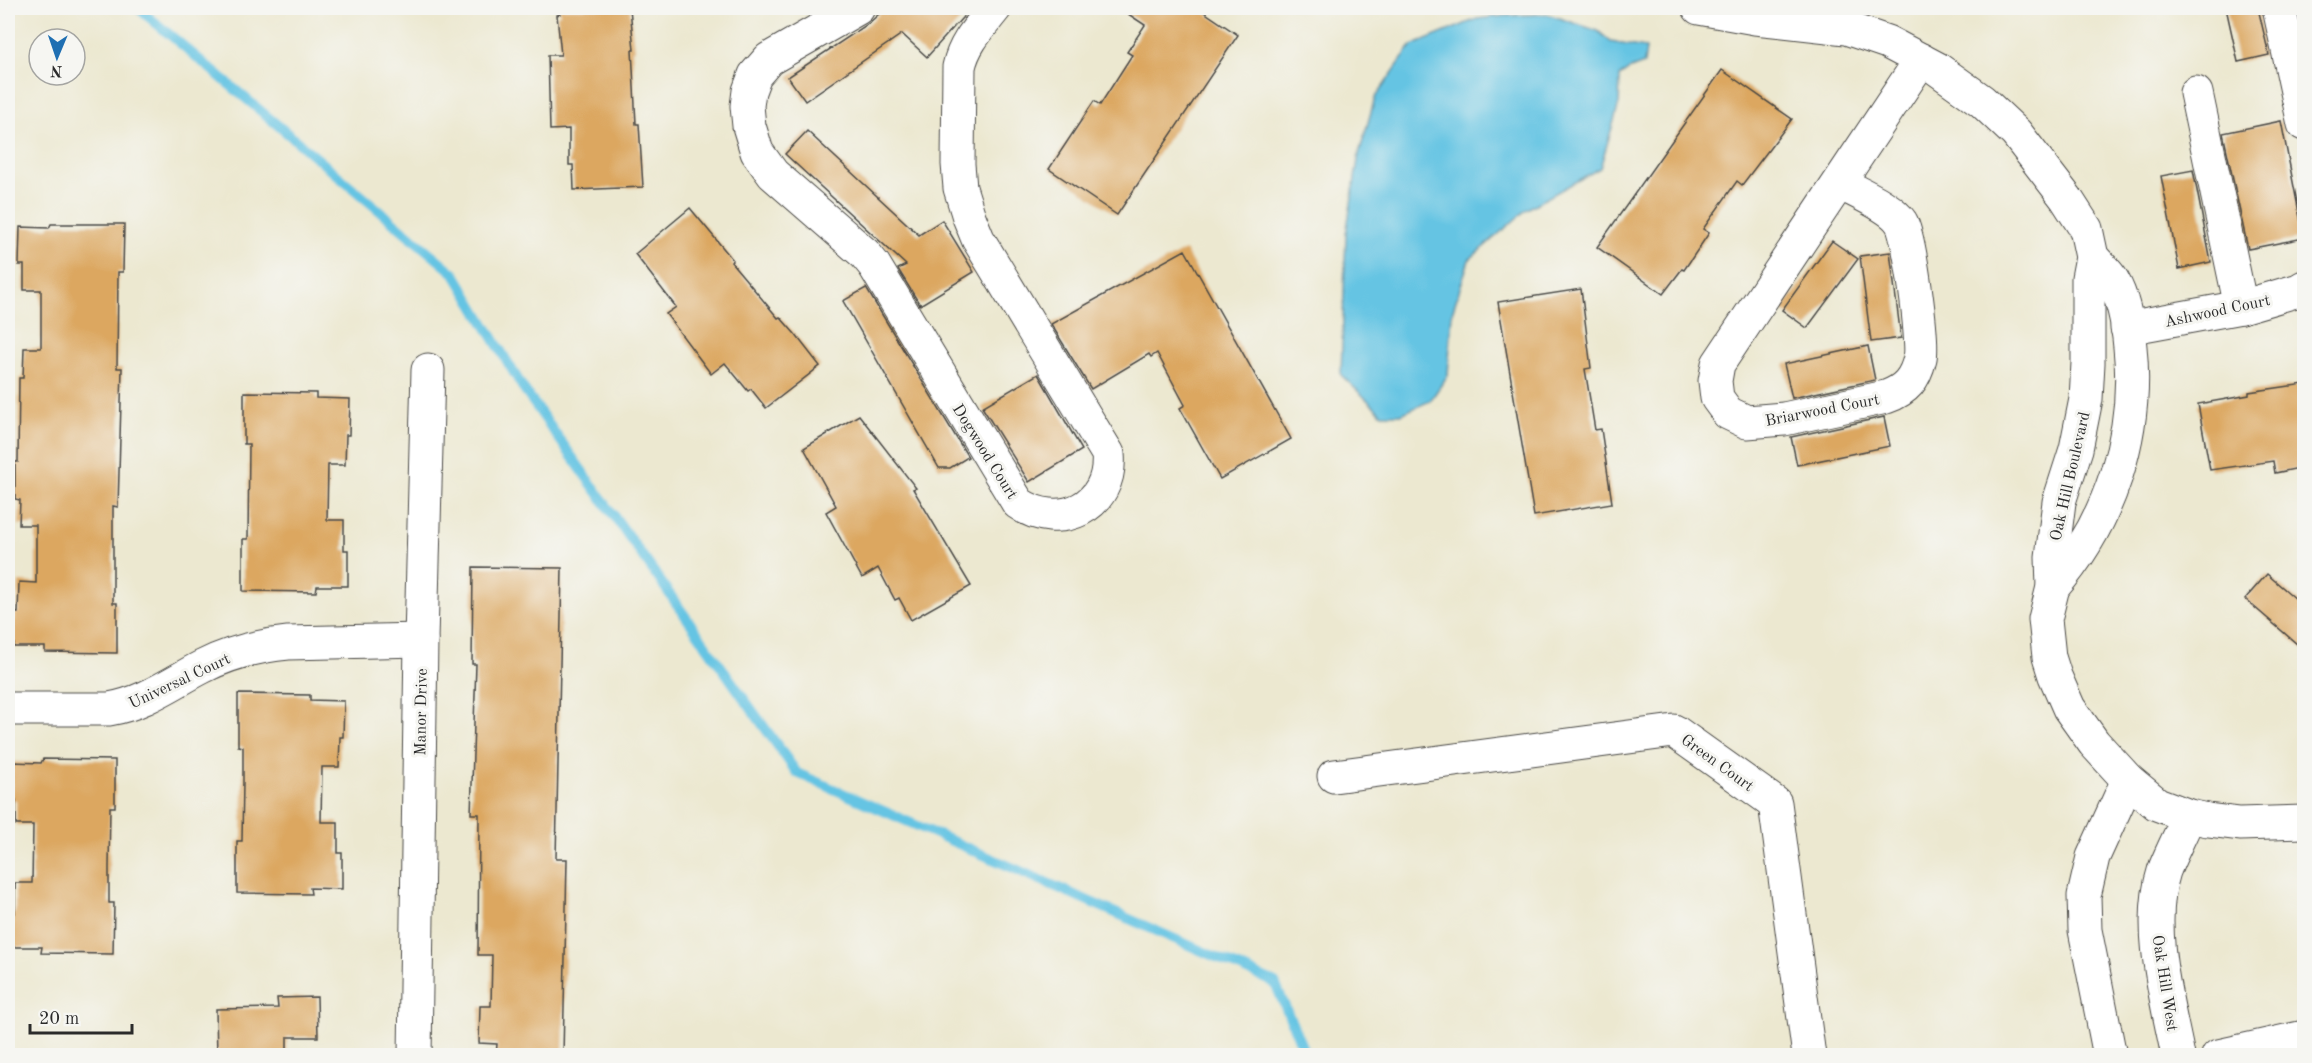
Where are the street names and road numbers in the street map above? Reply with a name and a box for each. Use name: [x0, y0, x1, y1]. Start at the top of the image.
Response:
street label: Ashwood Court: [2163, 293, 2272, 331]
street label: Briarwood Court: [1764, 392, 1881, 430]
street label: Dogwood Court: [949, 402, 1020, 503]
street label: Oak Hill Boulevard: [2048, 410, 2094, 543]
street label: Universal Court: [127, 651, 233, 712]
street label: Manor Drive: [413, 668, 431, 756]
street label: Green Court: [1678, 732, 1756, 795]
street label: Oak Hill West: [2149, 934, 2180, 1033]

